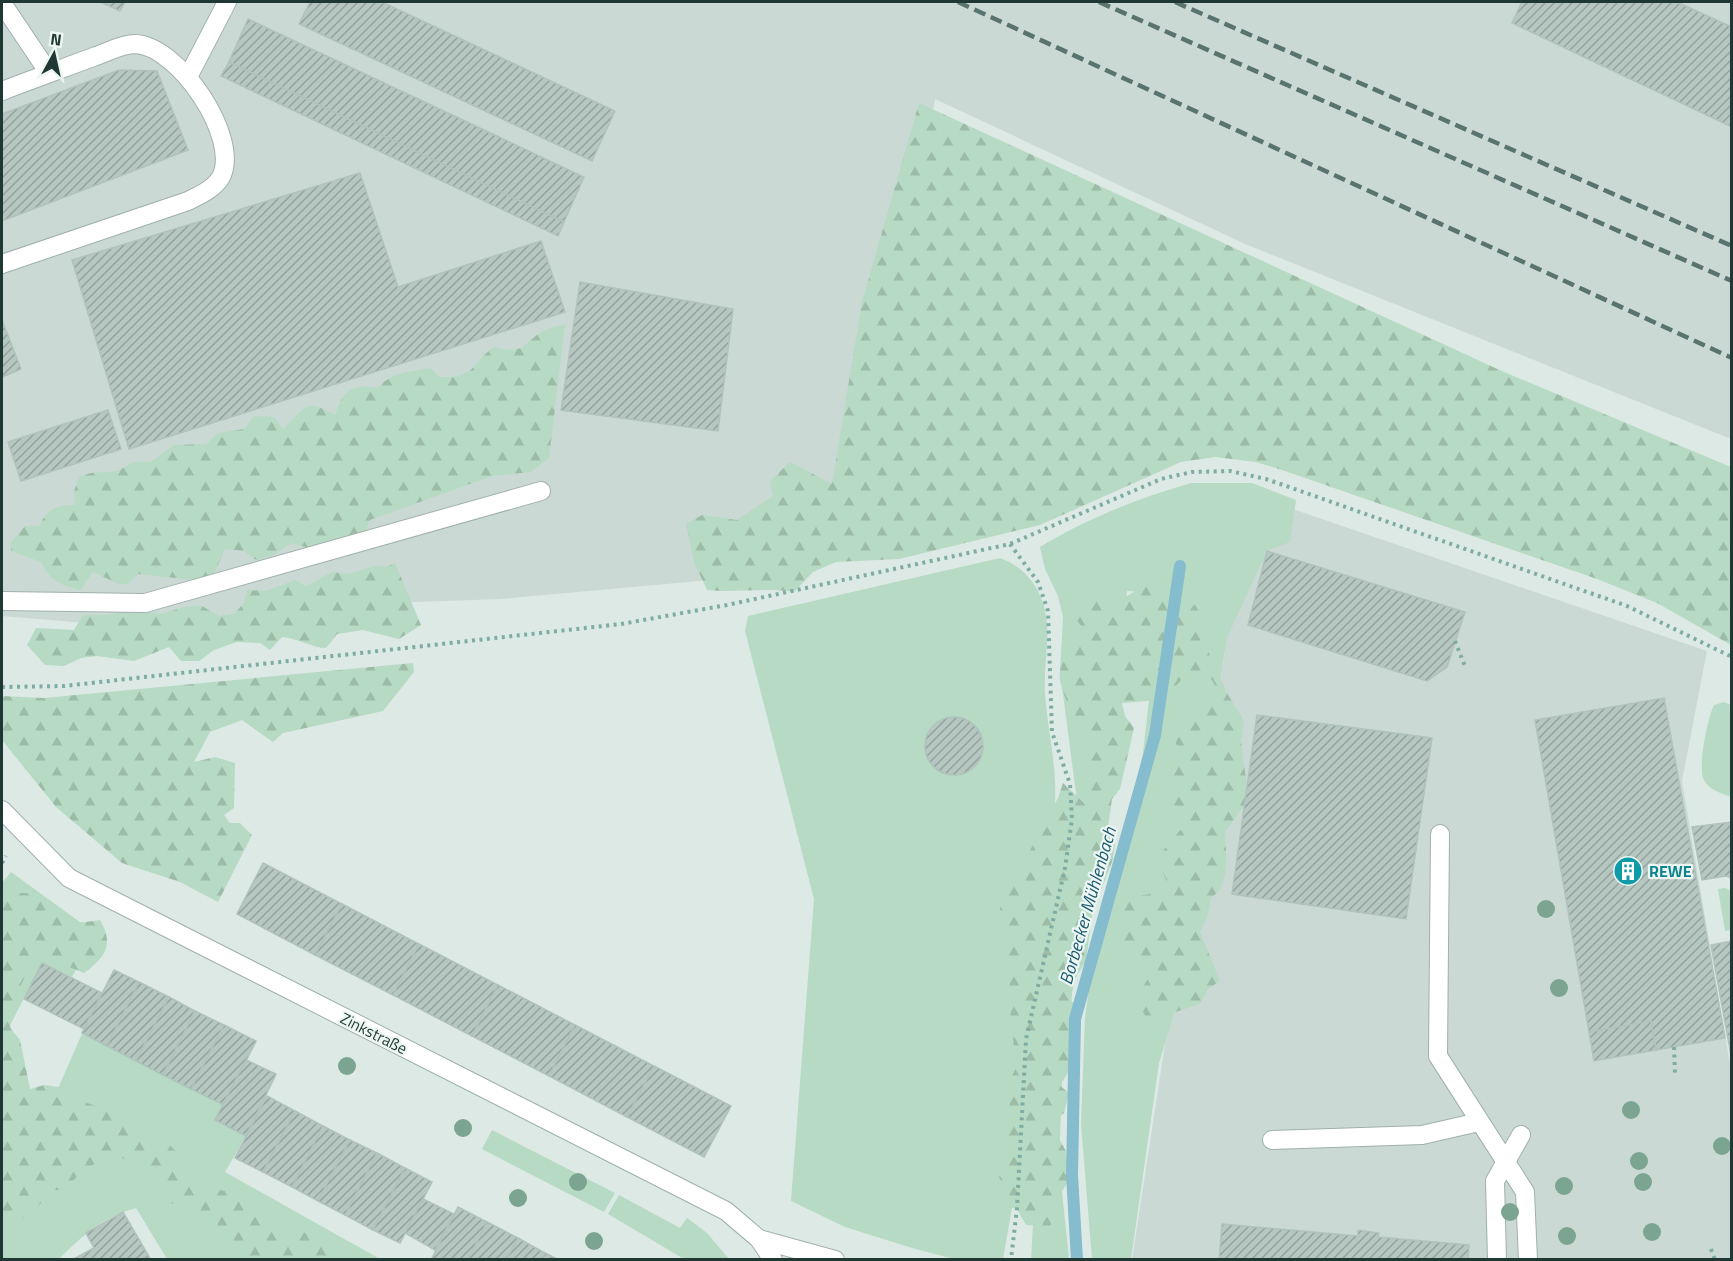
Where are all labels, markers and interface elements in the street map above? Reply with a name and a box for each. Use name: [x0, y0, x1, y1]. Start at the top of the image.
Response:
north arrow: [24, 24, 84, 84]
text: N: [49, 26, 63, 52]
water label: Borbecker Mühlenbach: [1052, 823, 1123, 988]
building icon: REWE: [1612, 855, 1644, 887]
place label: REWE: [1649, 859, 1692, 883]
street label: Zinkstraße: [336, 1006, 412, 1060]

